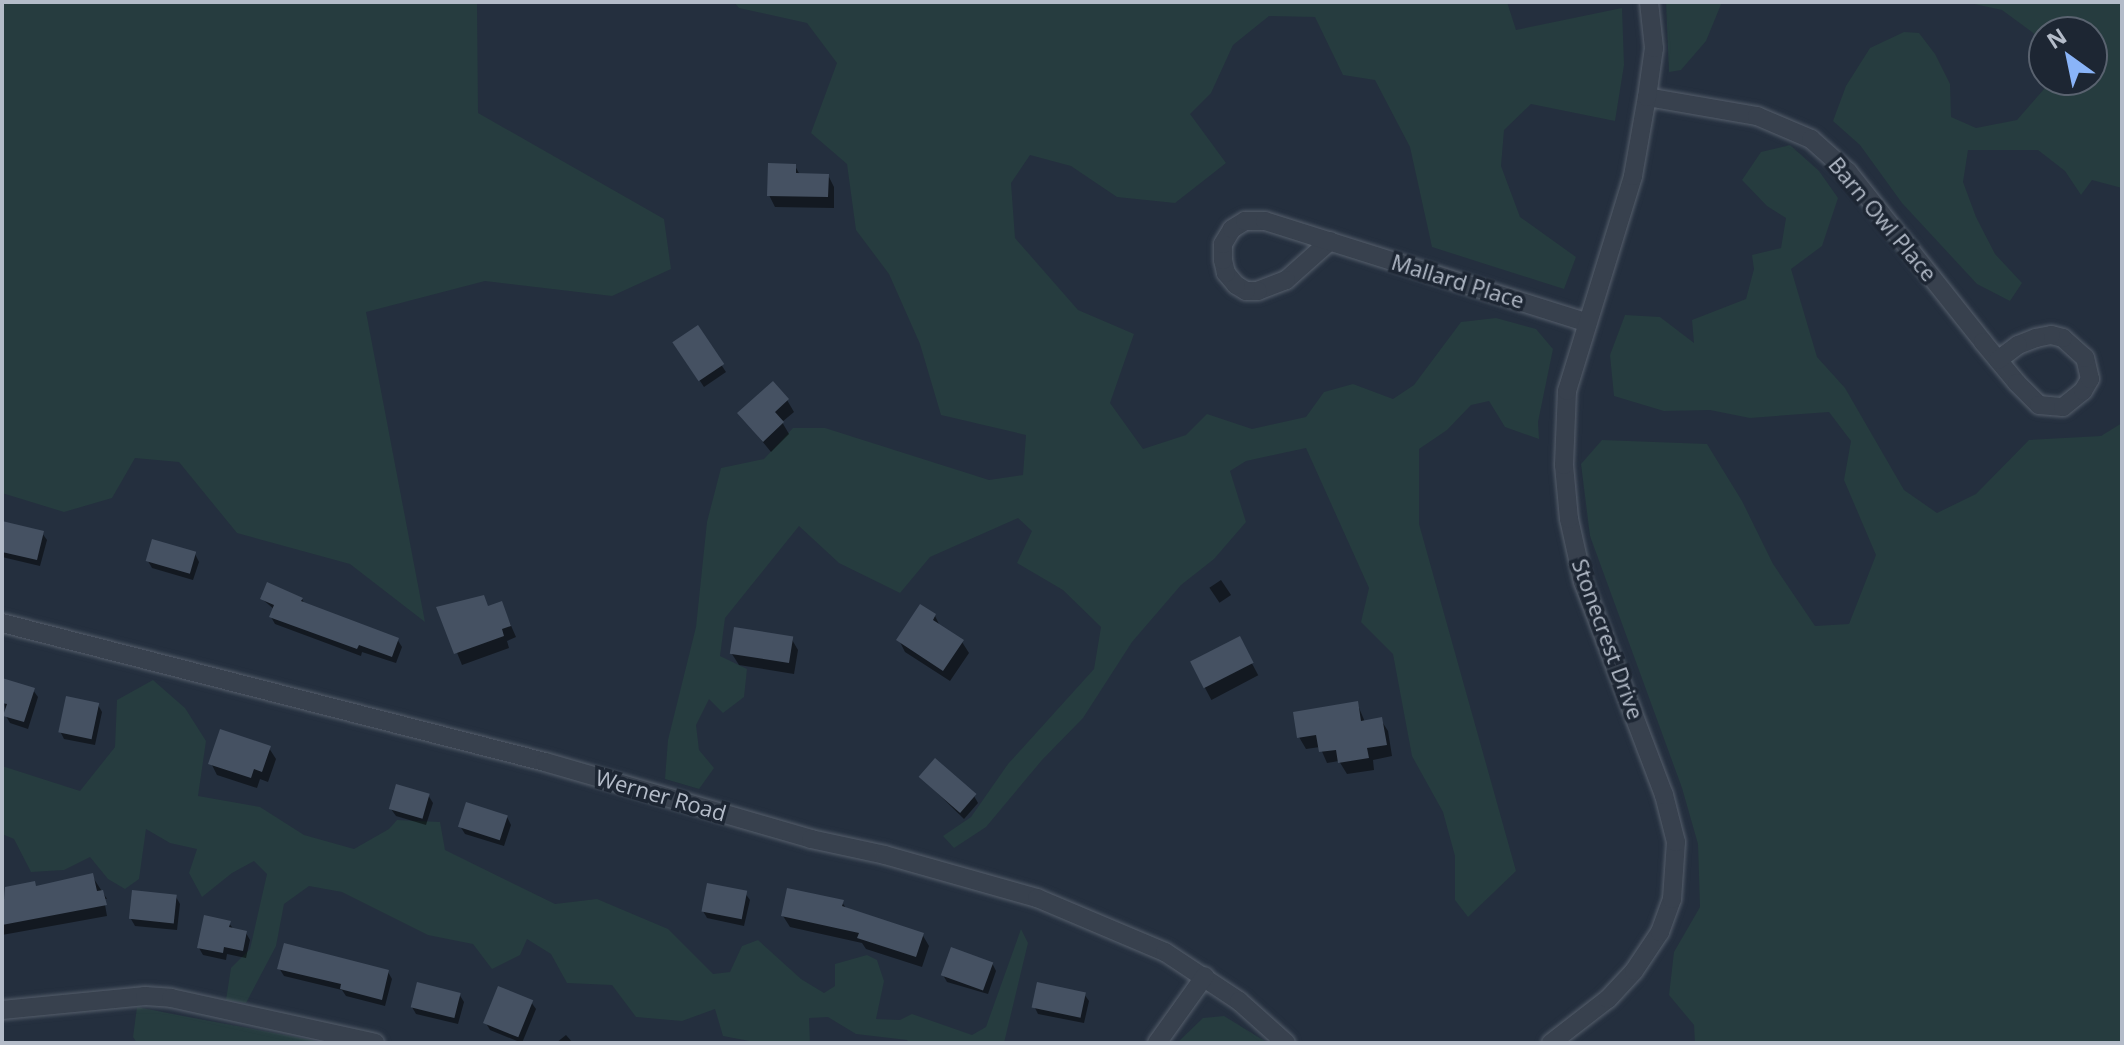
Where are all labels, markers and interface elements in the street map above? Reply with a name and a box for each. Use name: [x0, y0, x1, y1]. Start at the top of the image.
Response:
north arrow: [2028, 16, 2108, 96]
text: N: [2040, 20, 2072, 55]
street label: Barn Owl Place: [1823, 152, 1943, 286]
street label: Mallard Place: [1388, 248, 1528, 314]
street label: Stonecrest Drive: [1567, 555, 1649, 723]
street label: Werner Road: [593, 764, 729, 826]

